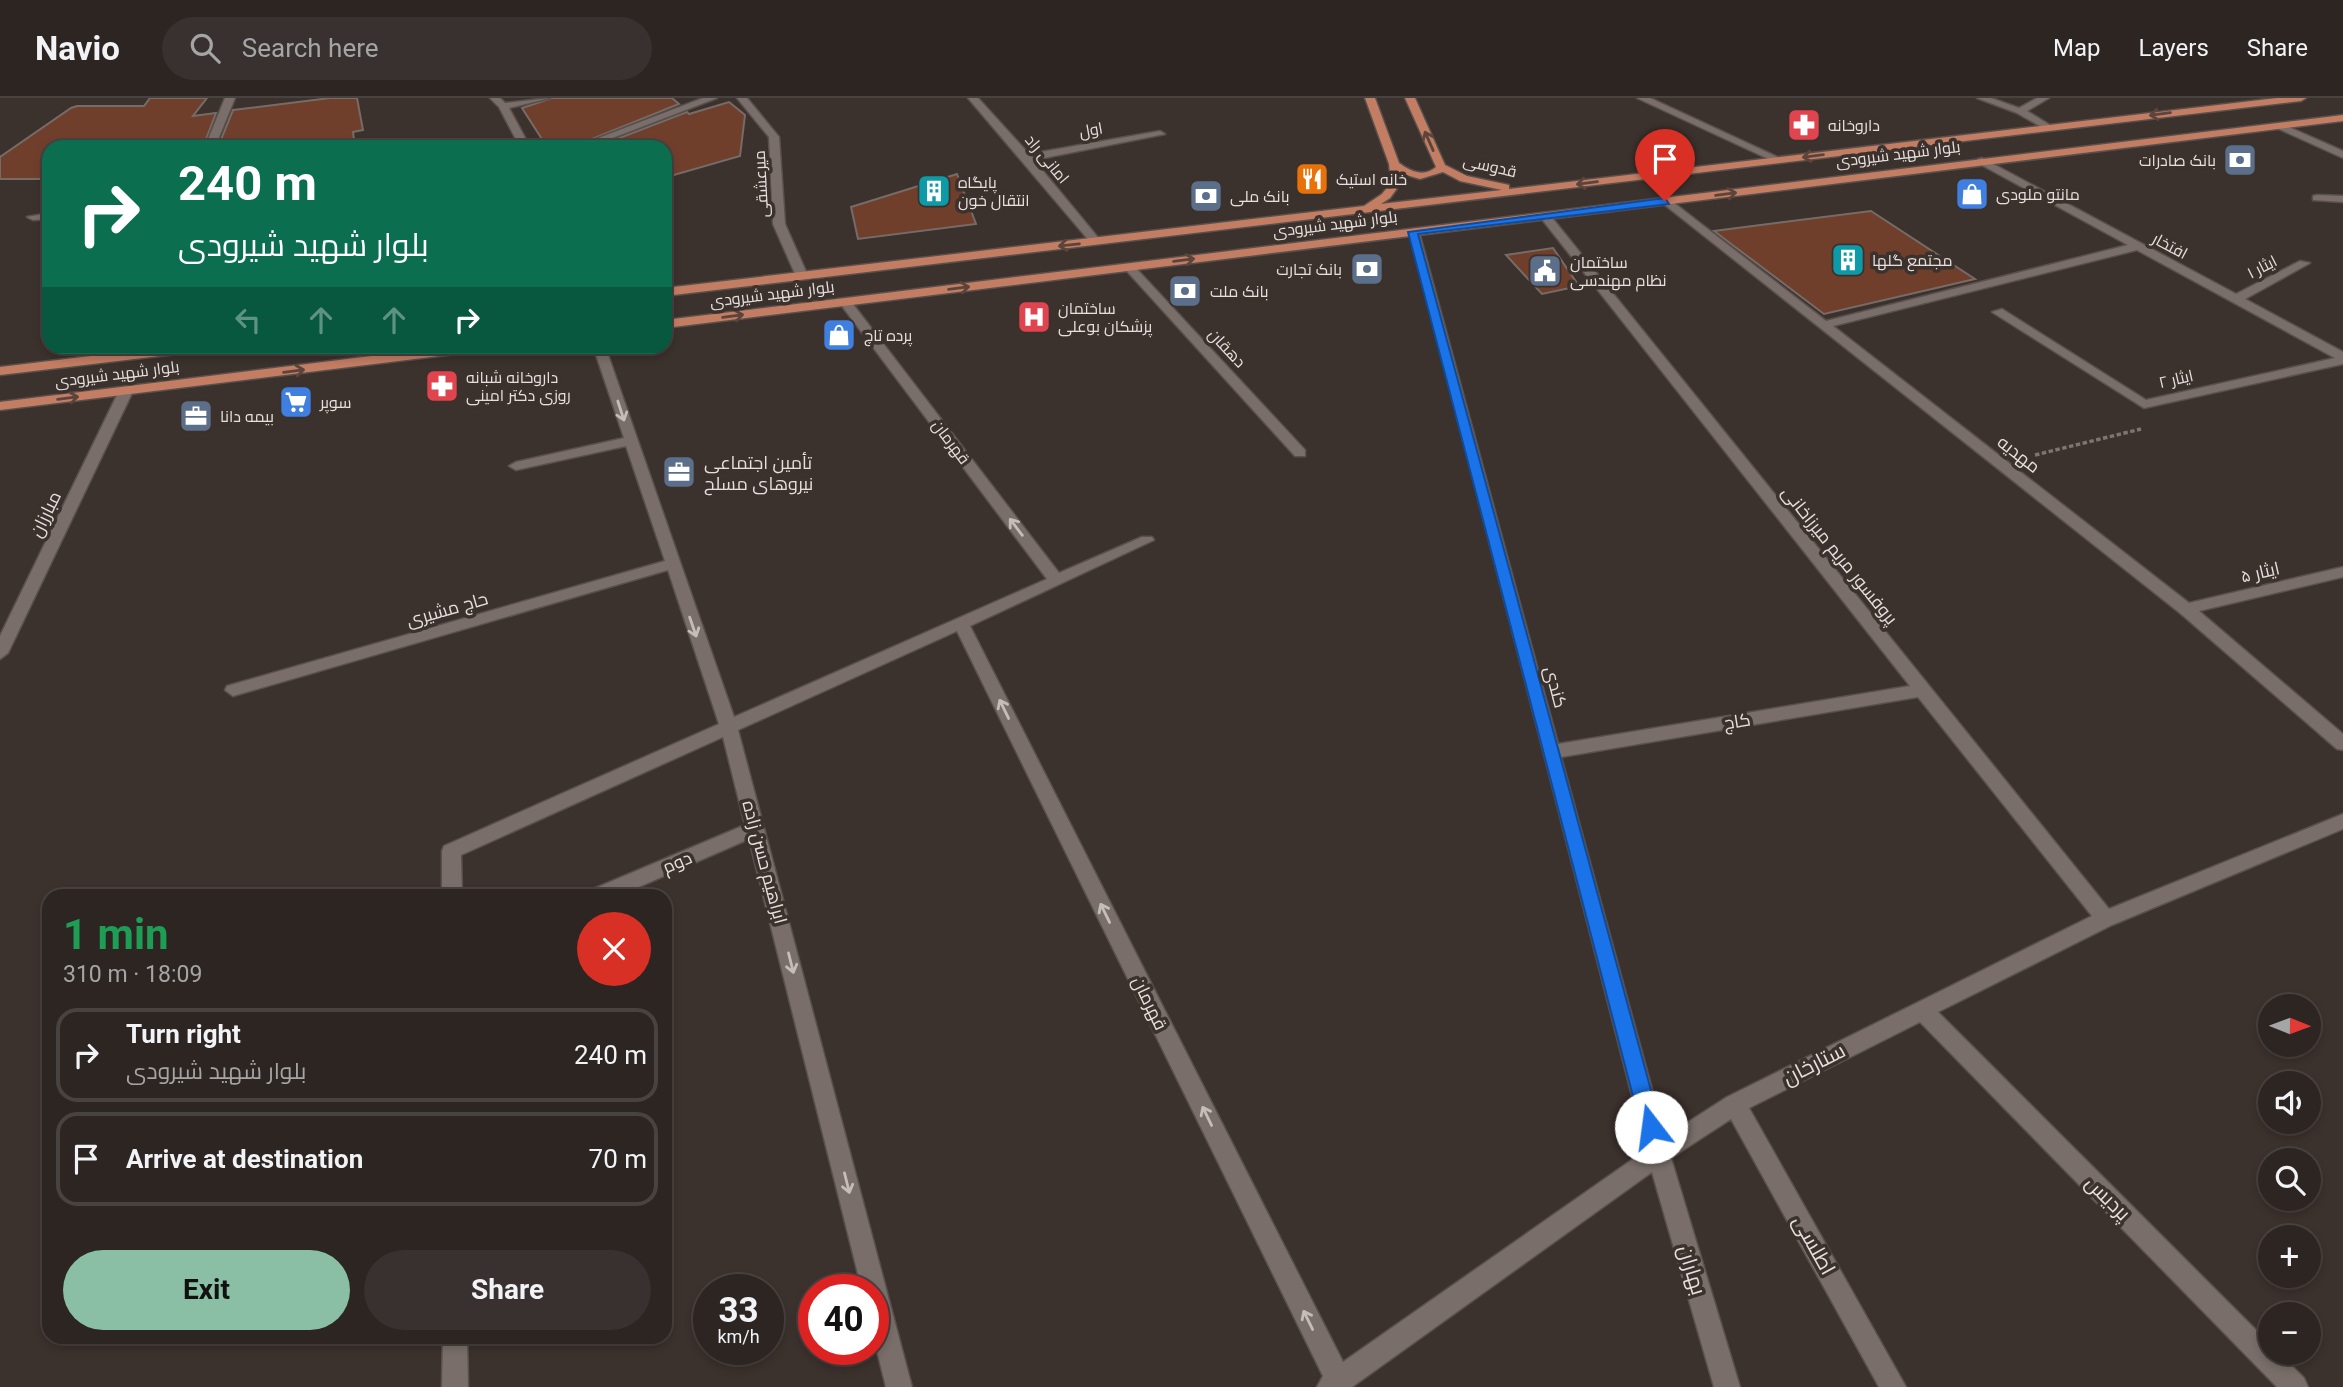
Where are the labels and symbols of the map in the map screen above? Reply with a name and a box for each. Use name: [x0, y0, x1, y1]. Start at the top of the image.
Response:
pharmacy icon: داروخانه: [1785, 106, 1823, 144]
one-way arrow: [2149, 108, 2172, 121]
place label: داروخانه: [1828, 116, 1880, 135]
street label: اول: [1078, 119, 1104, 142]
pin: [1635, 129, 1695, 201]
street label: امانی راد: [1020, 131, 1073, 188]
one-way arrow: [1422, 131, 1435, 152]
street label: بلوار شهید شیرودی: [1835, 137, 1962, 172]
bank icon: بانک صادرات: [2221, 141, 2259, 179]
street label: میرعشقی: [750, 150, 773, 218]
one-way arrow: [1802, 150, 1824, 163]
street label: قدوسی: [1461, 151, 1519, 182]
place label: بانک صادرات: [2139, 151, 2216, 170]
restaurant icon: خانه استیک: [1293, 160, 1331, 198]
place label: خانه استیک: [1336, 170, 1407, 189]
building icon: پایگاه انتقال خون: [915, 172, 953, 210]
place label: پایگاه انتقال خون: [958, 173, 1030, 211]
shop icon: مانتو ملودی: [1953, 175, 1991, 213]
bank icon: بانک ملی: [1187, 177, 1225, 215]
one-way arrow: [1576, 177, 1598, 190]
place label: مانتو ملودی: [1996, 185, 2080, 205]
place label: بانک ملی: [1230, 187, 1290, 207]
one-way arrow: [1714, 187, 1737, 200]
street label: بلوار شهید شیرودی: [1272, 207, 1399, 242]
street label: افتخار: [2148, 228, 2191, 263]
one-way arrow: [1058, 239, 1081, 252]
building icon: مجتمع گلها: [1829, 241, 1867, 279]
bank icon: بانک تجارت: [1348, 250, 1386, 288]
place label: مجتمع گلها: [1872, 251, 1952, 272]
street label: ایثار ۱: [2244, 251, 2280, 283]
public building icon: ساختمان نظام مهندسی: [1526, 252, 1564, 290]
place label: ساختمان نظام مهندسی: [1570, 253, 1666, 292]
one-way arrow: [1172, 254, 1195, 267]
place label: بانک تجارت: [1276, 260, 1342, 279]
bank icon: بانک ملت: [1166, 272, 1204, 310]
street label: بلوار شهید شیرودی: [709, 277, 836, 312]
one-way arrow: [947, 282, 969, 295]
place label: بانک ملت: [1210, 282, 1269, 301]
hospital icon: ساختمان پزشکان بوعلی: [1015, 298, 1053, 336]
place label: ساختمان پزشکان بوعلی: [1058, 299, 1153, 338]
one-way arrow: [721, 310, 744, 323]
shop icon: پرده تاچ: [820, 316, 858, 354]
street label: دهقان: [1204, 325, 1250, 372]
place label: پرده تاچ: [864, 326, 913, 347]
street label: بلوار شهید شیرودی: [54, 357, 181, 392]
one-way arrow: [282, 364, 304, 377]
street label: ایثار ۲: [2157, 366, 2195, 392]
pharmacy icon: داروخانه شبانه روزی دکتر امینی: [423, 367, 461, 405]
place label: داروخانه شبانه روزی دکتر امینی: [466, 368, 571, 406]
supermarket icon: سوپر: [277, 383, 315, 421]
one-way arrow: [56, 391, 79, 404]
place label: سوپر: [319, 393, 352, 414]
office icon: بیمه دانا: [177, 397, 215, 435]
one-way arrow: [615, 400, 628, 422]
place label: بیمه دانا: [220, 407, 274, 426]
street label: قهرمان: [927, 416, 974, 469]
street label: مهدیه: [1993, 431, 2044, 478]
place label: تأمین اجتماعی نیروهای مسلح: [704, 452, 813, 496]
office icon: تأمین اجتماعی نیروهای مسلح: [660, 453, 698, 491]
street label: پروفسور مریم میرزاخانی: [1776, 482, 1902, 630]
street label: مبارزان: [25, 488, 66, 541]
one-way arrow: [1009, 518, 1023, 537]
street label: ایثار ۵: [2239, 557, 2282, 588]
street label: حاج مشیری: [404, 587, 491, 633]
one-way arrow: [688, 615, 700, 637]
street label: کندی: [1539, 664, 1572, 710]
one-way arrow: [996, 699, 1010, 720]
street label: کاج: [1722, 709, 1752, 735]
street label: ابراهیم حسن زاده: [737, 798, 792, 926]
street label: دوم: [659, 847, 696, 879]
one-way arrow: [1098, 903, 1112, 924]
one-way arrow: [785, 951, 798, 974]
street label: قهرمان: [1127, 973, 1172, 1034]
north arrow: [2258, 994, 2320, 1057]
street label: ستارخان: [1779, 1038, 1850, 1091]
position arrow: [1614, 1090, 1688, 1164]
one-way arrow: [1199, 1107, 1213, 1127]
street label: پردیس: [2079, 1170, 2136, 1227]
one-way arrow: [841, 1171, 854, 1194]
street label: اطلسی: [1787, 1211, 1840, 1279]
street label: بهاران: [1672, 1242, 1711, 1298]
speed limit sign: 40: [798, 1274, 889, 1365]
one-way arrow: [1301, 1310, 1315, 1331]

